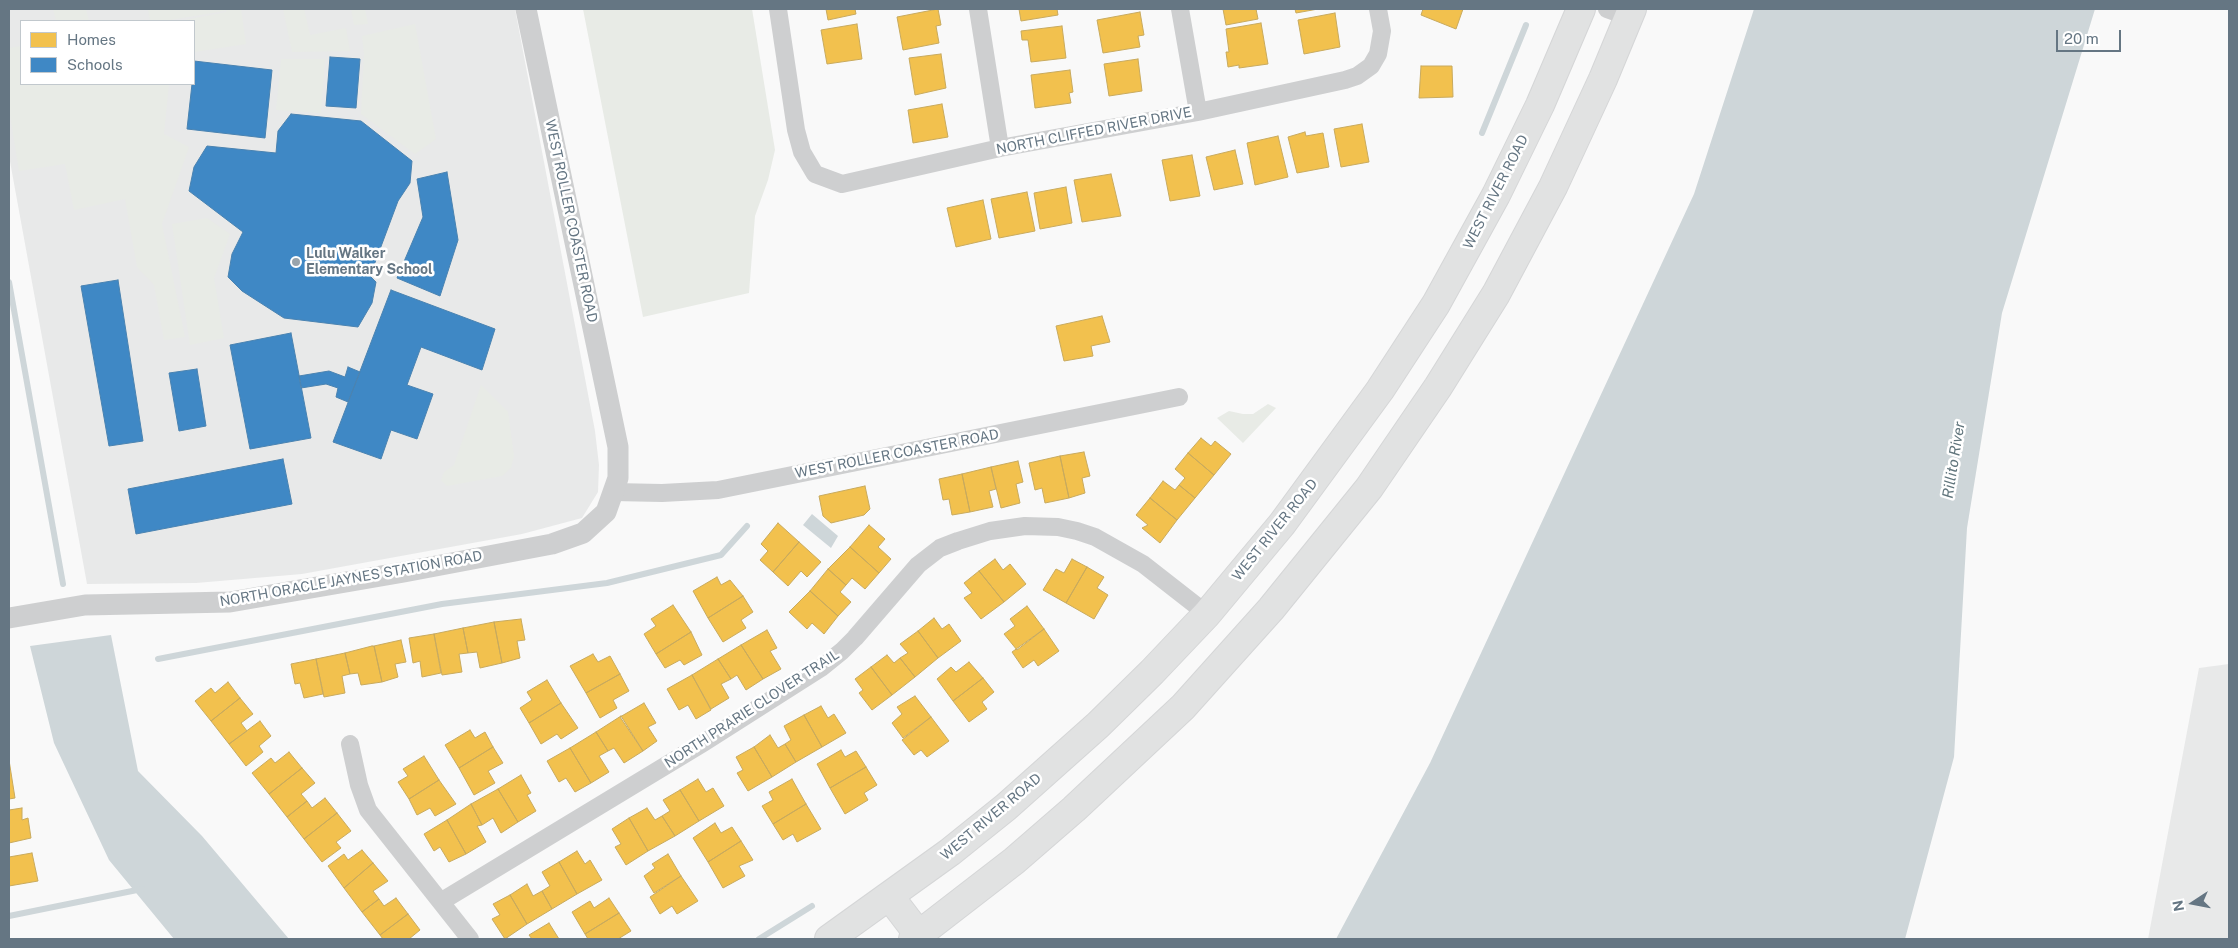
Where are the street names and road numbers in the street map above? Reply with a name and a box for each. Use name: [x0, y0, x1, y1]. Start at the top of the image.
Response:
street label: NORTH CLIFFED RIVER DRIVE: [995, 104, 1193, 158]
street label: WEST ROLLER COASTER ROAD: [541, 118, 601, 324]
street label: WEST RIVER ROAD: [1460, 132, 1532, 252]
street label: WEST ROLLER COASTER ROAD: [794, 426, 1000, 482]
street label: WEST RIVER ROAD: [1229, 476, 1321, 584]
street label: NORTH ORACLE JAYNES STATION ROAD: [218, 548, 484, 610]
street label: NORTH PRARIE CLOVER TRAIL: [662, 646, 842, 772]
street label: WEST RIVER ROAD: [937, 770, 1045, 864]

